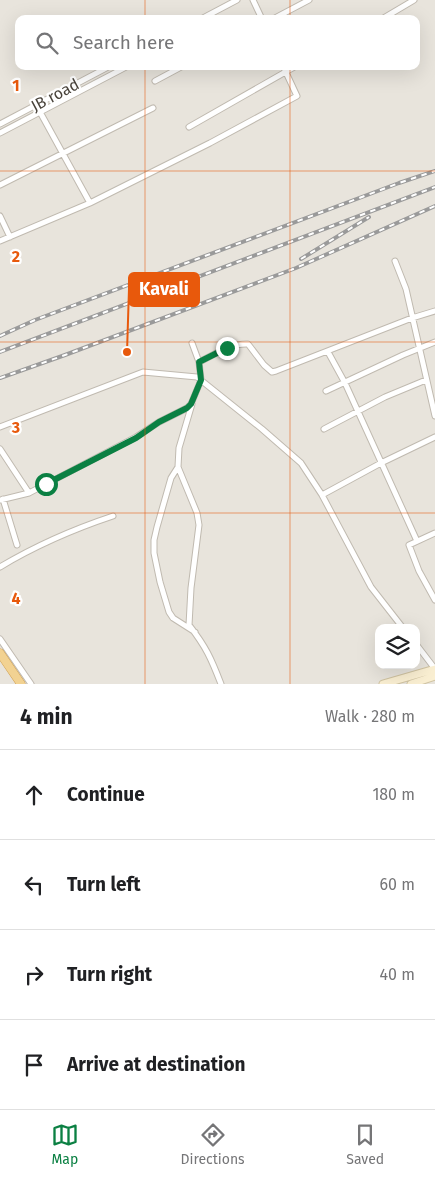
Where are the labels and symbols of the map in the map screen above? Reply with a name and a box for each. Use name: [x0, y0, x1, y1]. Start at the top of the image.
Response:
street label: JB road: [28, 74, 82, 116]
text: 1: [12, 76, 20, 95]
text: 2: [12, 247, 20, 266]
callout: Kavali: [129, 273, 199, 306]
text: Kavali: [139, 278, 189, 300]
route end: [216, 337, 239, 360]
text: 3: [11, 418, 20, 437]
route start: [35, 473, 58, 496]
text: 4: [11, 589, 21, 608]

